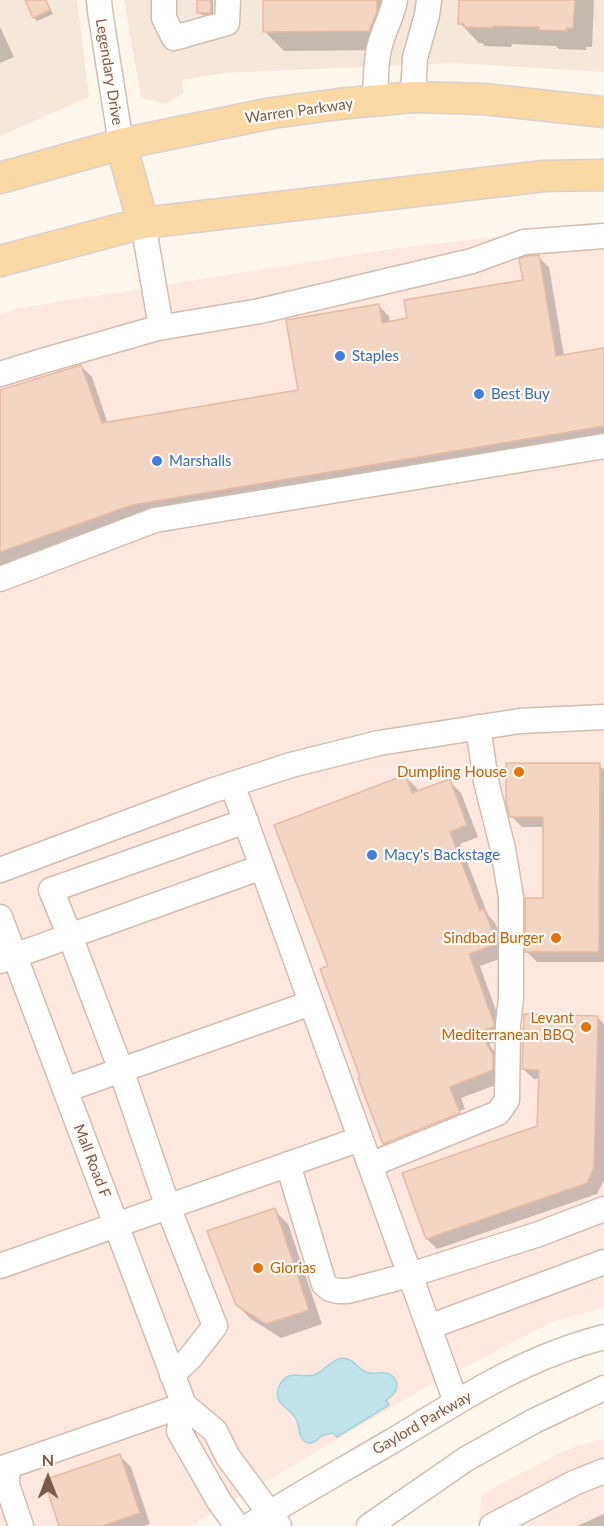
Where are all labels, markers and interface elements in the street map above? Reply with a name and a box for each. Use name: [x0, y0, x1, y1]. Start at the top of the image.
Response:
street label: Legendary Drive: [92, 17, 126, 127]
street label: Warren Parkway: [244, 95, 354, 127]
place label: Staples: [352, 347, 399, 365]
marker: Staples: [333, 349, 347, 363]
place label: Best Buy: [491, 385, 550, 403]
marker: Best Buy: [472, 387, 486, 401]
place label: Marshalls: [169, 452, 231, 470]
marker: Marshalls: [150, 454, 164, 468]
place label: Dumpling House: [397, 763, 507, 781]
marker: Dumpling House: [512, 765, 526, 779]
place label: Macy's Backstage: [384, 846, 500, 864]
marker: Macy's Backstage: [365, 848, 379, 862]
place label: Sindbad Burger: [443, 929, 544, 947]
marker: Sindbad Burger: [549, 931, 563, 945]
place label: Levant Mediterranean BBQ: [442, 1009, 574, 1044]
marker: Levant Mediterranean BBQ: [579, 1020, 593, 1034]
street label: Mall Road F: [70, 1122, 114, 1200]
place label: Glorias: [270, 1259, 316, 1277]
marker: Glorias: [251, 1261, 265, 1275]
street label: Gaylord Parkway: [369, 1387, 475, 1459]
north arrow: [18, 1448, 78, 1508]
text: N: [42, 1450, 54, 1469]

